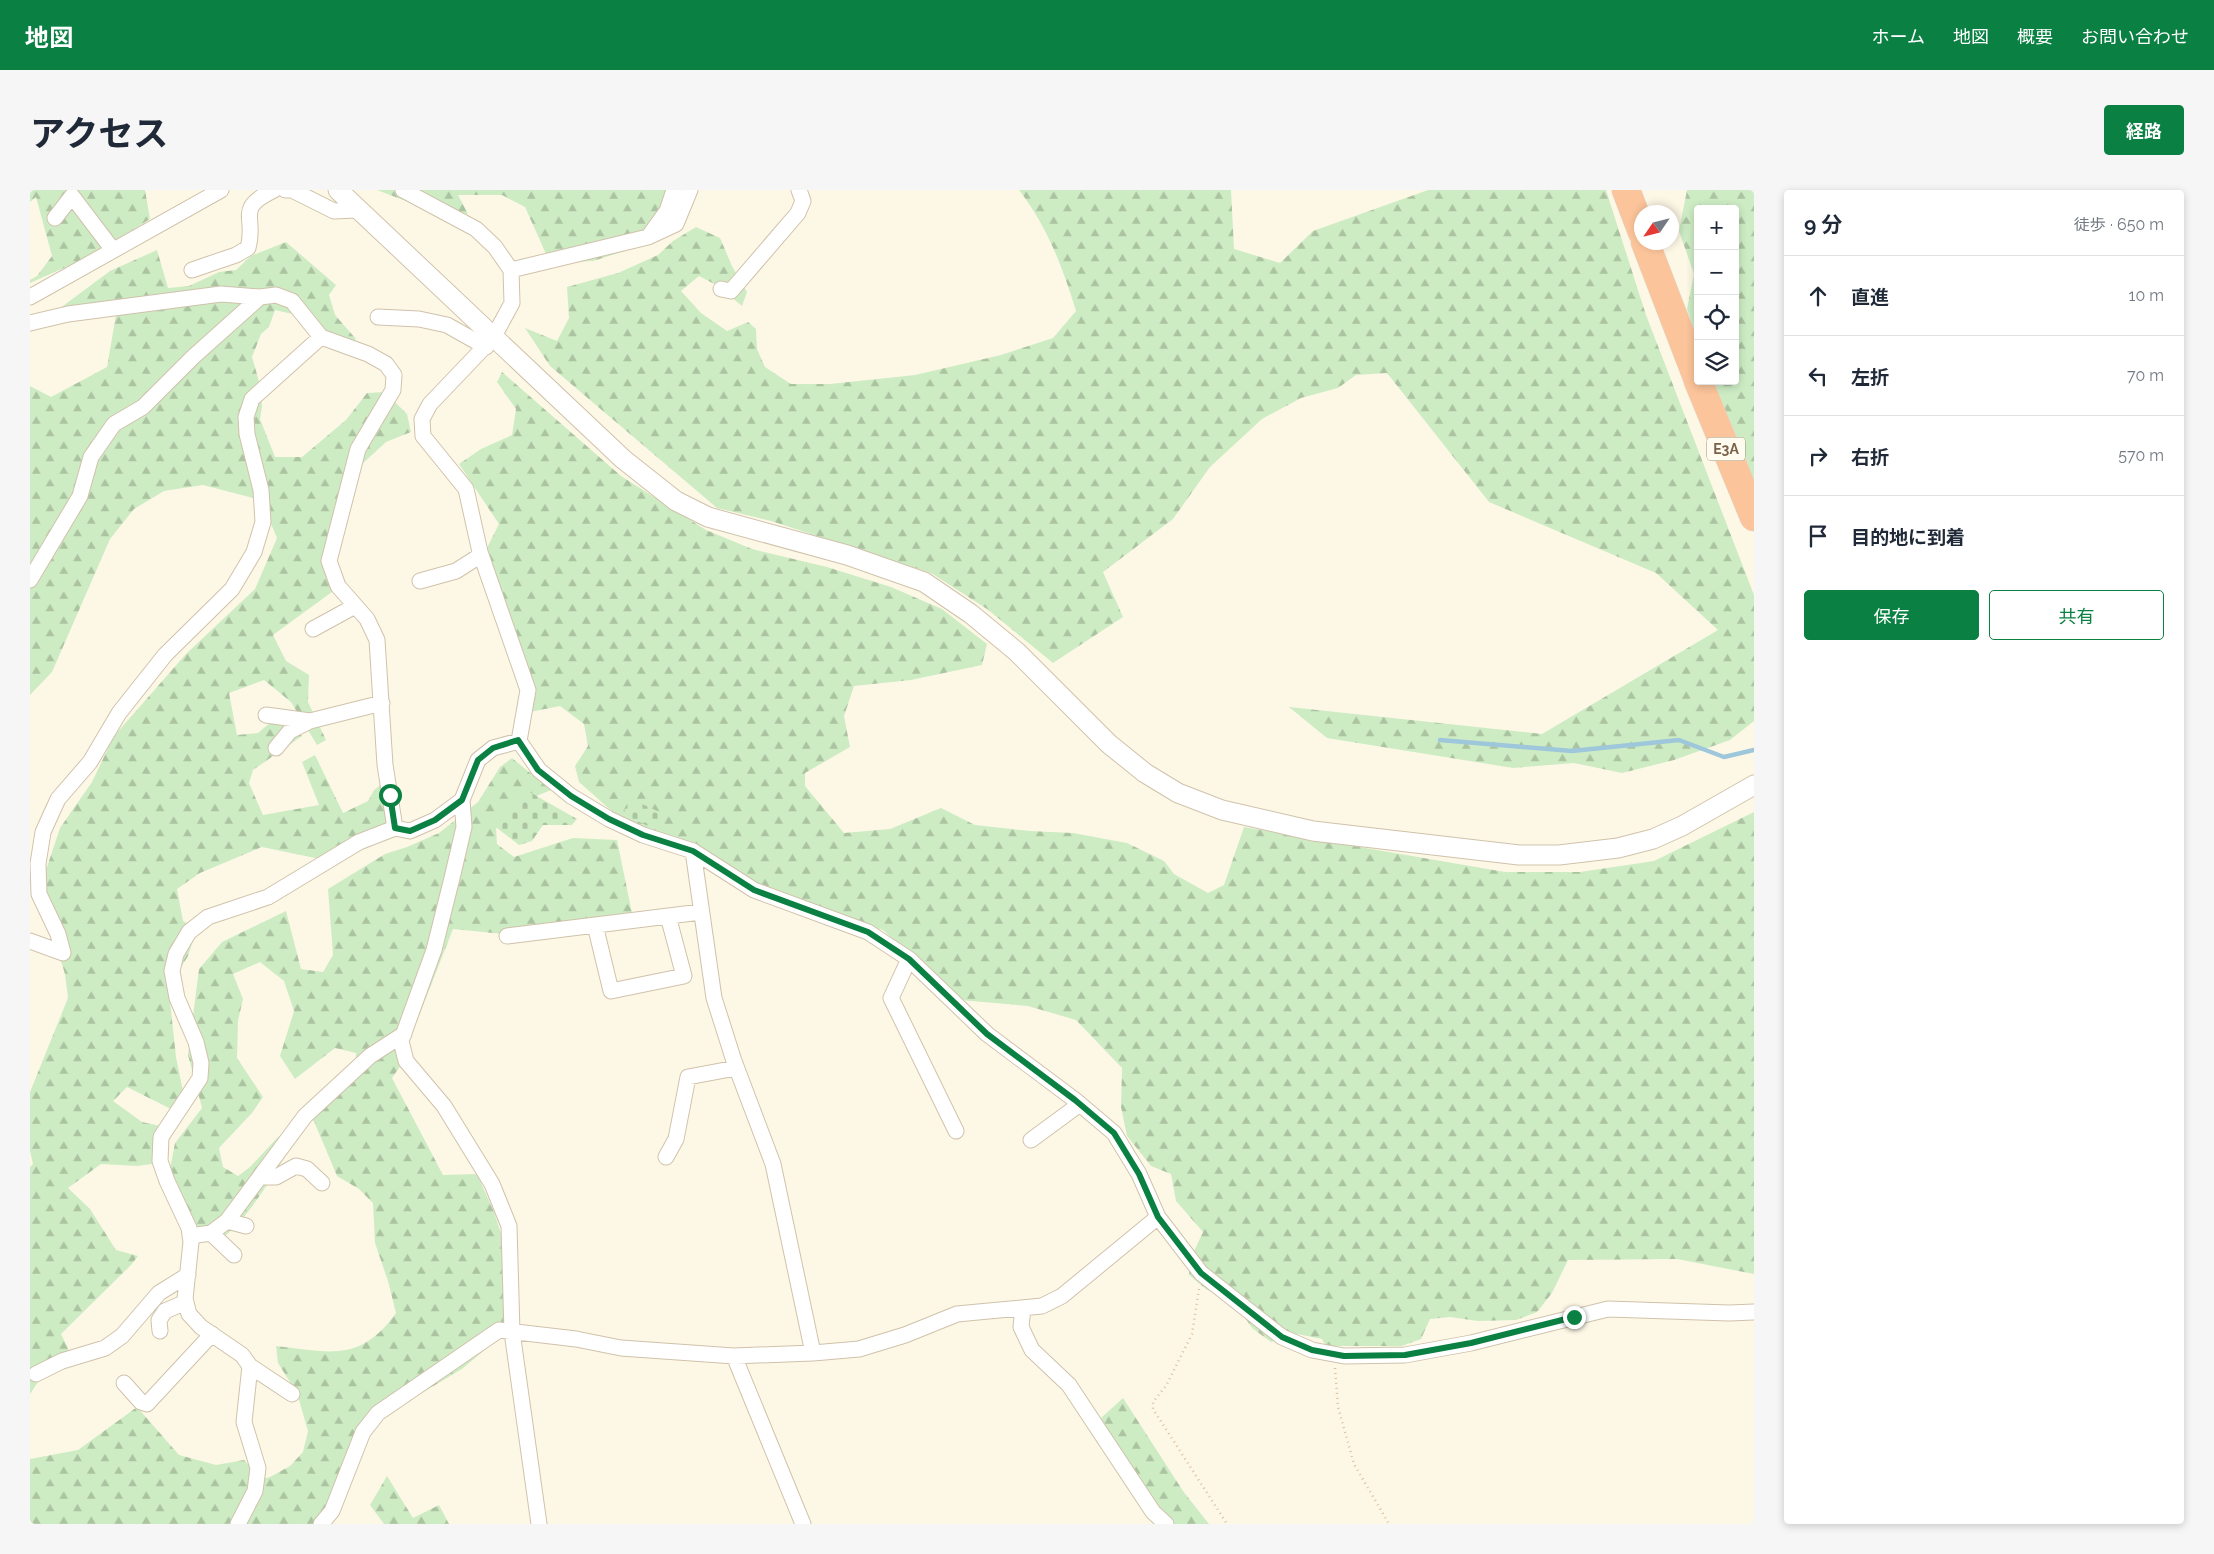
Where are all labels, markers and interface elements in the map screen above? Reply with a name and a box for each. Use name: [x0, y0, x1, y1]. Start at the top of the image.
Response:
text: 地図: [25, 23, 73, 52]
text: ホーム: [1872, 26, 1925, 47]
text: 地図: [1953, 26, 1989, 47]
text: 概要: [2017, 26, 2053, 47]
text: お問い合わせ: [2081, 26, 2189, 47]
button: 経路: [2104, 105, 2184, 155]
text: アクセス: [30, 113, 168, 154]
north arrow: [1634, 205, 1679, 250]
map controls: [1694, 205, 1739, 385]
button: +: [1694, 205, 1739, 250]
text: 9 分: [1804, 212, 1842, 237]
text: 徒歩 · 650 m: [2074, 215, 2164, 234]
button: −: [1694, 250, 1739, 295]
icon: ahead: [1804, 282, 1832, 310]
text: 直進: [1851, 286, 1889, 308]
text: 10 m: [2129, 286, 2164, 305]
button: locate: [1694, 295, 1739, 340]
button: layers: [1694, 340, 1739, 385]
icon: left: [1804, 362, 1832, 390]
text: 左折: [1851, 366, 1889, 388]
text: 70 m: [2127, 366, 2164, 385]
road number: E3A: [1707, 438, 1745, 460]
icon: right: [1804, 442, 1832, 470]
text: 右折: [1851, 446, 1889, 468]
text: 570 m: [2118, 446, 2164, 465]
icon: arrive: [1804, 522, 1832, 550]
text: 目的地に到着: [1851, 526, 1965, 548]
button: 保存: [1804, 590, 1979, 640]
button: 共有: [1989, 590, 2164, 640]
route start: [379, 784, 402, 807]
route end: [1563, 1306, 1586, 1329]

